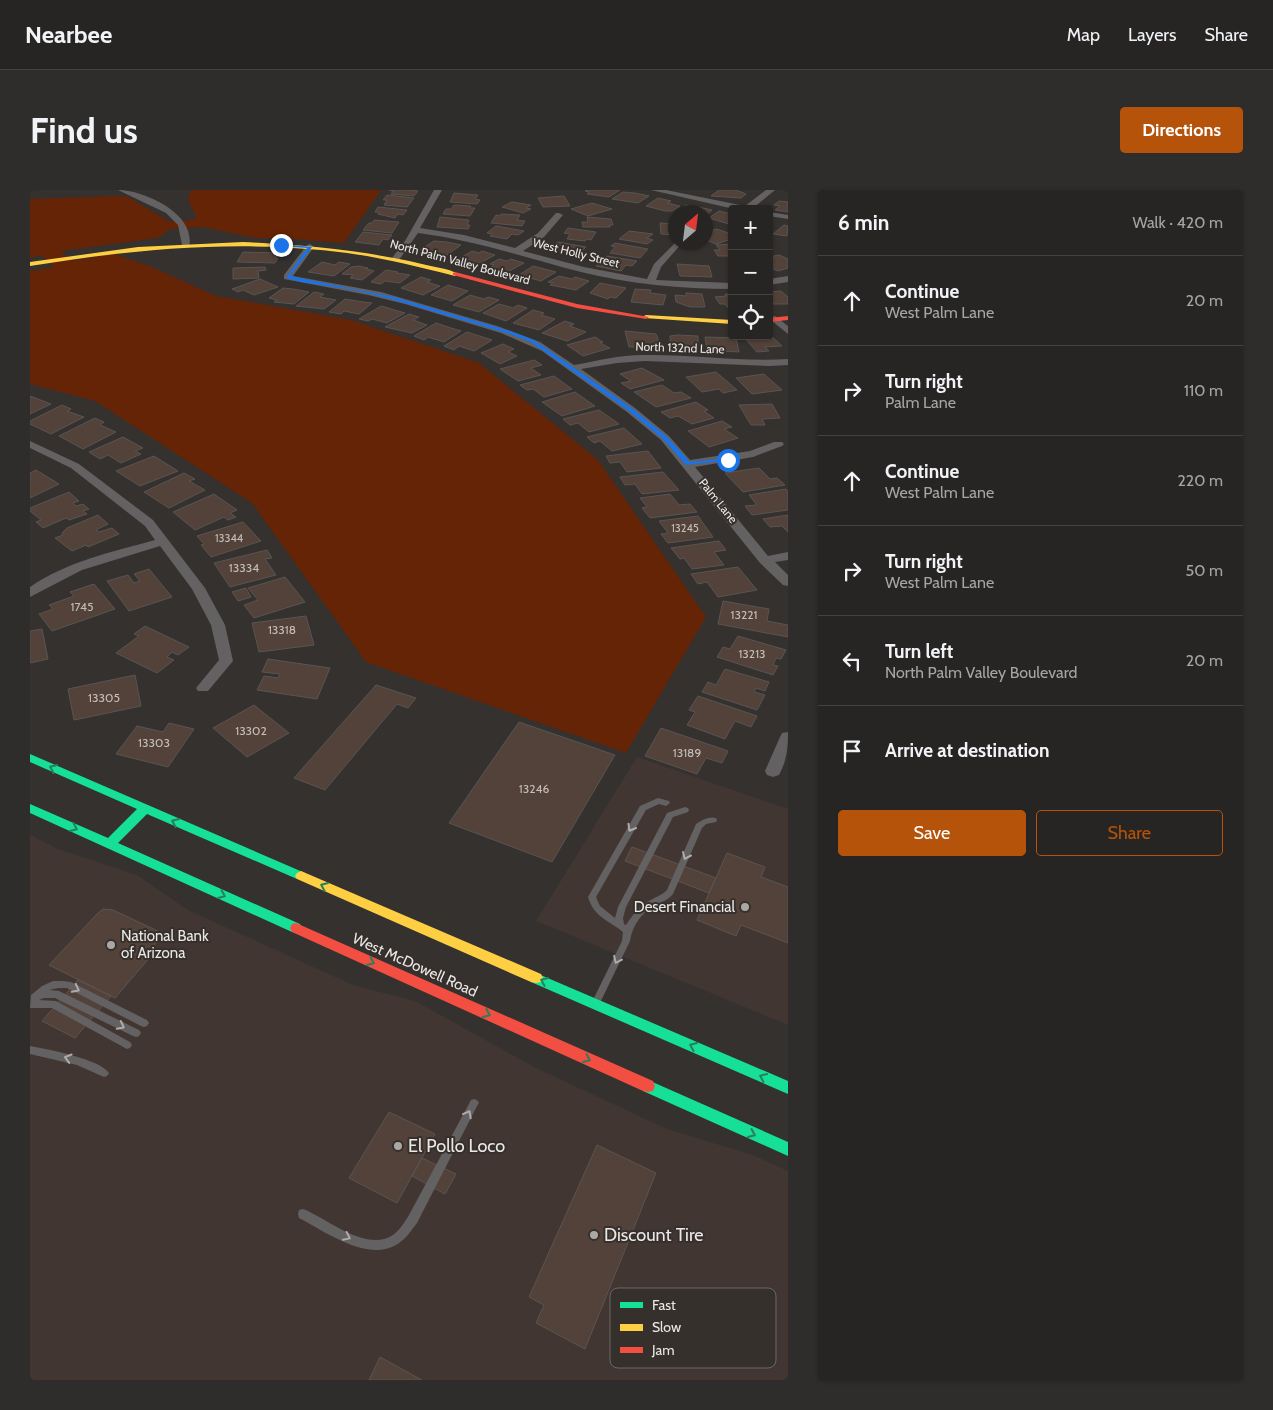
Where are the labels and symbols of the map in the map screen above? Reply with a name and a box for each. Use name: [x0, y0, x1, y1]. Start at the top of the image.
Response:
north arrow: [668, 205, 713, 250]
route end: [270, 234, 293, 257]
street label: West Holly Street: [531, 234, 621, 271]
street label: North Palm Valley Boulevard: [388, 236, 532, 287]
street label: North 132nd Lane: [635, 338, 725, 357]
route start: [717, 449, 740, 472]
street label: Palm Lane: [696, 475, 741, 526]
house number: 13245: [671, 521, 699, 535]
house number: 13344: [215, 531, 244, 545]
house number: 13334: [229, 560, 259, 575]
house number: 1745: [71, 599, 93, 614]
house number: 13221: [731, 607, 757, 622]
house number: 13318: [268, 622, 296, 637]
house number: 13213: [738, 646, 766, 661]
house number: 13305: [88, 690, 120, 705]
house number: 13302: [235, 723, 267, 738]
house number: 13303: [138, 735, 170, 750]
house number: 13189: [673, 745, 701, 760]
one-way arrow: [49, 763, 58, 774]
house number: 13246: [519, 781, 549, 796]
one-way arrow: [171, 817, 180, 828]
one-way arrow: [69, 821, 78, 832]
one-way arrow: [627, 823, 637, 832]
one-way arrow: [681, 851, 692, 860]
one-way arrow: [320, 882, 329, 893]
one-way arrow: [217, 888, 226, 898]
place label: Desert Financial: [634, 898, 735, 916]
marker: Desert Financial: [739, 901, 751, 913]
place label: National Bank of Arizona: [121, 927, 209, 962]
street label: West McDowell Road: [350, 929, 480, 1001]
marker: National Bank of Arizona: [105, 939, 117, 951]
one-way arrow: [366, 955, 375, 966]
one-way arrow: [613, 955, 623, 964]
one-way arrow: [540, 977, 549, 988]
one-way arrow: [71, 983, 80, 993]
one-way arrow: [482, 1008, 491, 1019]
one-way arrow: [116, 1020, 125, 1030]
one-way arrow: [689, 1042, 698, 1053]
one-way arrow: [64, 1053, 73, 1063]
one-way arrow: [582, 1053, 591, 1064]
one-way arrow: [759, 1072, 768, 1083]
one-way arrow: [462, 1110, 472, 1119]
one-way arrow: [747, 1127, 756, 1138]
place label: El Pollo Loco: [408, 1135, 505, 1157]
marker: El Pollo Loco: [392, 1140, 404, 1152]
place label: Discount Tire: [604, 1224, 704, 1246]
marker: Discount Tire: [588, 1229, 600, 1241]
one-way arrow: [341, 1231, 350, 1241]
legend: [610, 1288, 776, 1368]
text: Fast: [652, 1296, 676, 1314]
text: Slow: [652, 1318, 681, 1336]
text: Jam: [651, 1341, 674, 1359]

